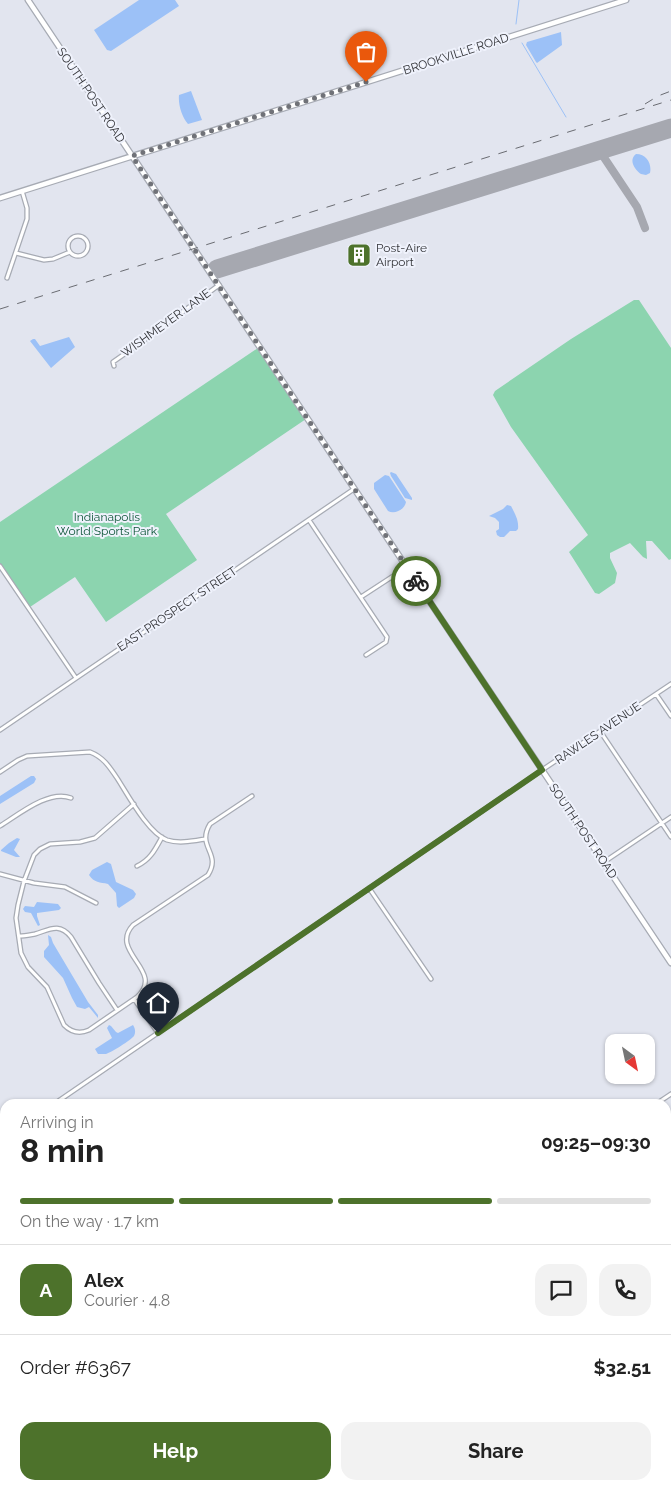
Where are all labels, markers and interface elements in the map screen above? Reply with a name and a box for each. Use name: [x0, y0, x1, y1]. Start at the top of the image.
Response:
street label: BROOKVILLE ROAD: [401, 30, 511, 78]
pin: [345, 31, 387, 82]
icon: bag: [352, 38, 380, 66]
street label: SOUTH POST ROAD: [54, 45, 128, 146]
place label: Post-Aire Airport: [376, 241, 427, 269]
building icon: Post-Aire Airport: [346, 242, 372, 268]
street label: WISHMEYER LANE: [119, 286, 213, 360]
park label: Indianapolis World Sports Park: [57, 510, 158, 538]
courier: [391, 556, 441, 606]
street label: EAST PROSPECT STREET: [114, 563, 240, 654]
icon: bike: [402, 567, 430, 595]
street label: RAWLES AVENUE: [552, 699, 644, 767]
street label: SOUTH POST ROAD: [546, 781, 620, 882]
pin: [137, 982, 179, 1033]
icon: home: [144, 989, 172, 1017]
north arrow: [605, 1034, 655, 1084]
map controls: [605, 1034, 655, 1084]
text: Arriving in: [20, 1113, 94, 1132]
text: 09:25–09:30: [541, 1131, 651, 1153]
text: 8 min: [20, 1132, 104, 1169]
text: On the way · 1.7 km: [20, 1212, 159, 1231]
button: chat: [535, 1264, 587, 1316]
button: phone: [599, 1264, 651, 1316]
text: Alex: [84, 1269, 124, 1291]
text: A: [40, 1279, 52, 1301]
text: Courier · 4.8: [84, 1291, 170, 1310]
text: Order #6367: [20, 1356, 131, 1378]
text: $32.51: [594, 1356, 651, 1378]
button: Help: [20, 1422, 331, 1480]
button: Share: [341, 1422, 651, 1480]

